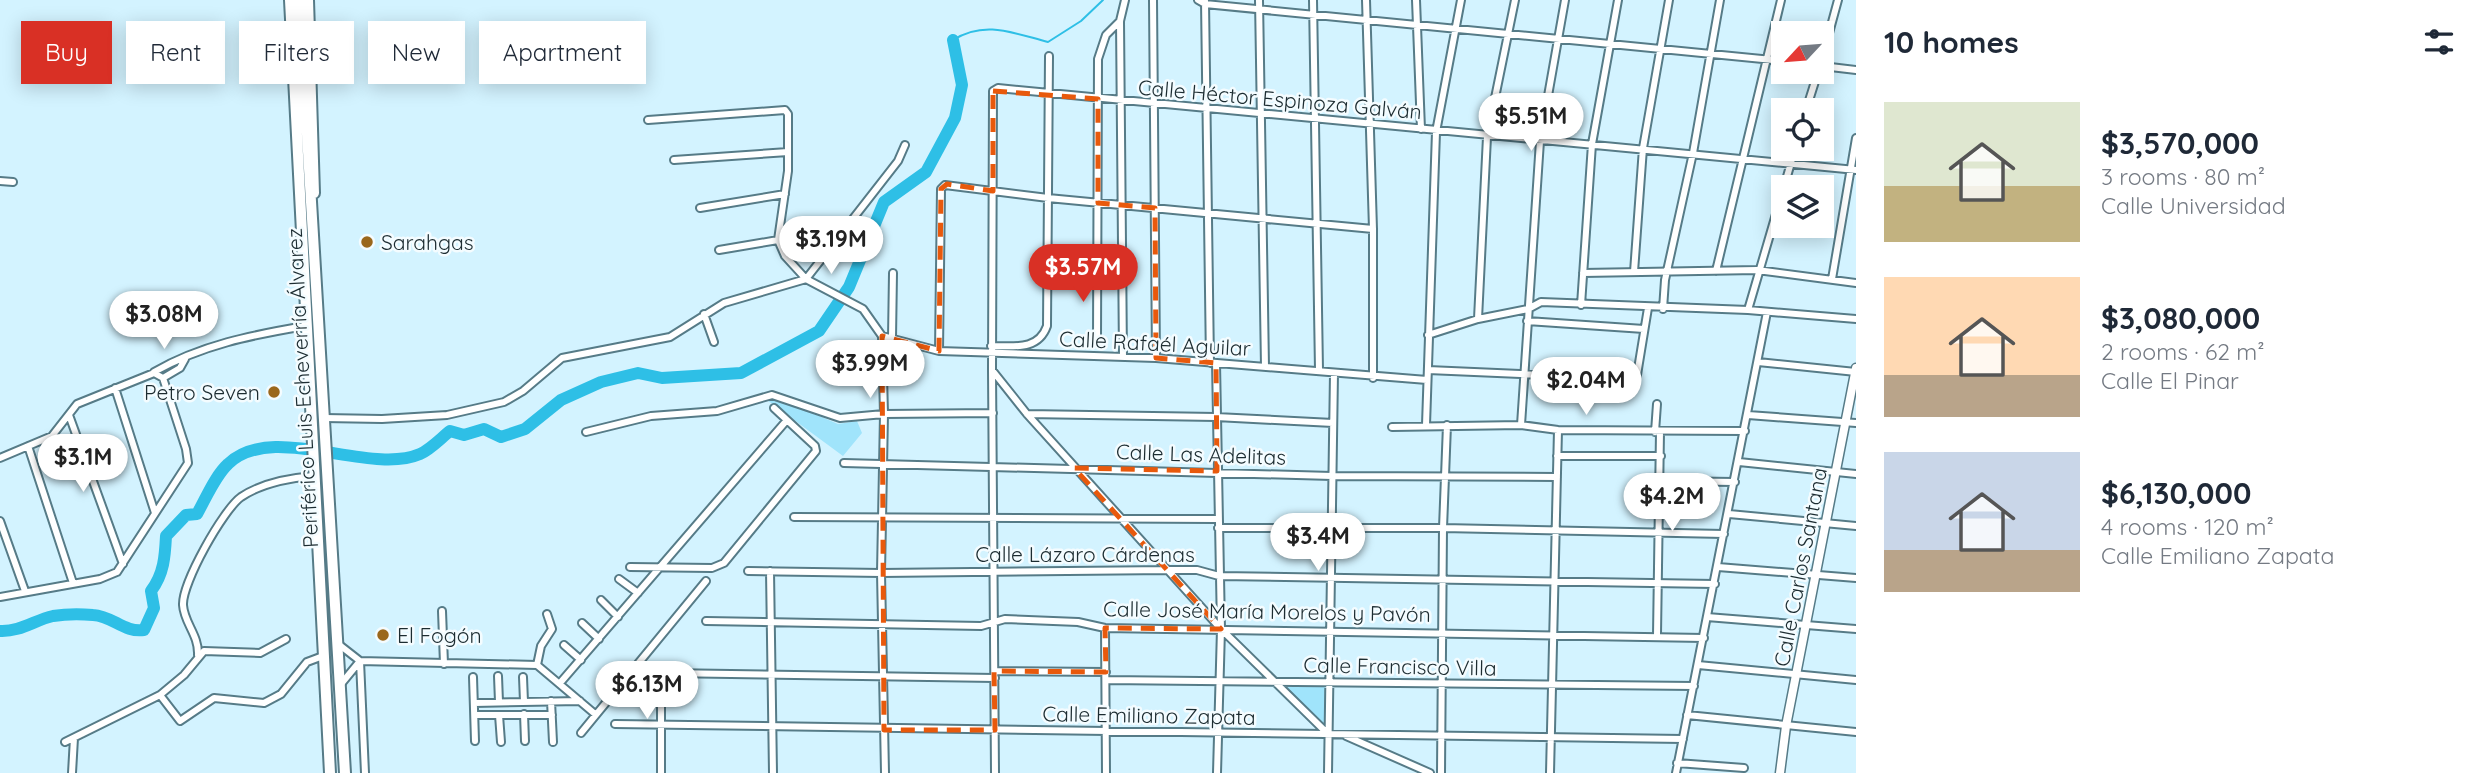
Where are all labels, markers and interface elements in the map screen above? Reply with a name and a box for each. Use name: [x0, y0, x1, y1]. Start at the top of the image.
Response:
chip: Buy: [21, 21, 112, 84]
chip: Rent: [126, 21, 225, 84]
chip: Filters: [239, 21, 354, 84]
chip: New: [368, 21, 465, 84]
chip: Apartment: [479, 21, 646, 84]
north arrow: [1771, 21, 1834, 84]
map controls: [1771, 21, 1834, 238]
text: 10 homes: [1884, 23, 2019, 61]
icon: filters: [2420, 23, 2458, 61]
street label: Calle Héctor Espinoza Galván: [1137, 74, 1423, 124]
pin: $5.51M: [1474, 94, 1588, 153]
button: locate: [1771, 98, 1834, 161]
text: $5.51M: [1495, 101, 1567, 130]
text: $3,570,000: [2101, 124, 2259, 162]
icon: home: [1940, 130, 2024, 214]
text: 3 rooms · 80 m²: [2101, 162, 2265, 191]
button: layers: [1771, 175, 1834, 238]
text: Calle Universidad: [2101, 191, 2286, 220]
pin: $3.19M: [774, 216, 888, 276]
text: $3.19M: [795, 224, 867, 253]
street label: Periférico Luis Echeverría Álvarez: [281, 227, 323, 549]
place label: Sarahgas: [381, 229, 474, 255]
marker: Sarahgas: [359, 234, 375, 250]
pin: $3.57M: [1026, 244, 1140, 304]
text: $3.57M: [1045, 252, 1121, 281]
pin: $3.08M: [107, 292, 221, 351]
text: $3.08M: [125, 299, 203, 328]
text: $3,080,000: [2101, 299, 2260, 337]
icon: home: [1940, 305, 2024, 389]
street label: Calle Rafaél Aguilar: [1059, 325, 1251, 361]
text: 2 rooms · 62 m²: [2101, 337, 2265, 366]
pin: $3.99M: [813, 340, 927, 400]
text: $3.99M: [832, 348, 908, 377]
pin: $2.04M: [1529, 358, 1643, 417]
text: $2.04M: [1546, 365, 1626, 394]
text: Calle El Pinar: [2101, 366, 2239, 395]
place label: Petro Seven: [144, 379, 260, 405]
marker: Petro Seven: [266, 384, 282, 400]
pin: $3.1M: [34, 434, 132, 494]
street label: Calle Las Adelitas: [1116, 438, 1286, 470]
text: $3.1M: [54, 442, 112, 471]
street label: Calle Carlos Santana: [1768, 465, 1832, 669]
pin: $4.2M: [1623, 474, 1721, 533]
text: $6,130,000: [2101, 474, 2251, 512]
icon: home: [1940, 480, 2024, 564]
text: $4.2M: [1640, 481, 1704, 510]
text: 4 rooms · 120 m²: [2101, 512, 2274, 541]
pin: $3.4M: [1269, 514, 1367, 573]
text: $3.4M: [1286, 521, 1350, 550]
street label: Calle Lázaro Cárdenas: [975, 541, 1195, 567]
text: Calle Emiliano Zapata: [2101, 541, 2335, 570]
street label: Calle José María Morelos y Pavón: [1103, 595, 1431, 627]
place label: El Fogón: [397, 622, 482, 648]
marker: El Fogón: [375, 627, 391, 643]
street label: Calle Francisco Villa: [1303, 651, 1497, 681]
pin: $6.13M: [590, 662, 704, 721]
text: $6.13M: [611, 669, 683, 698]
street label: Calle Emiliano Zapata: [1042, 700, 1256, 730]

